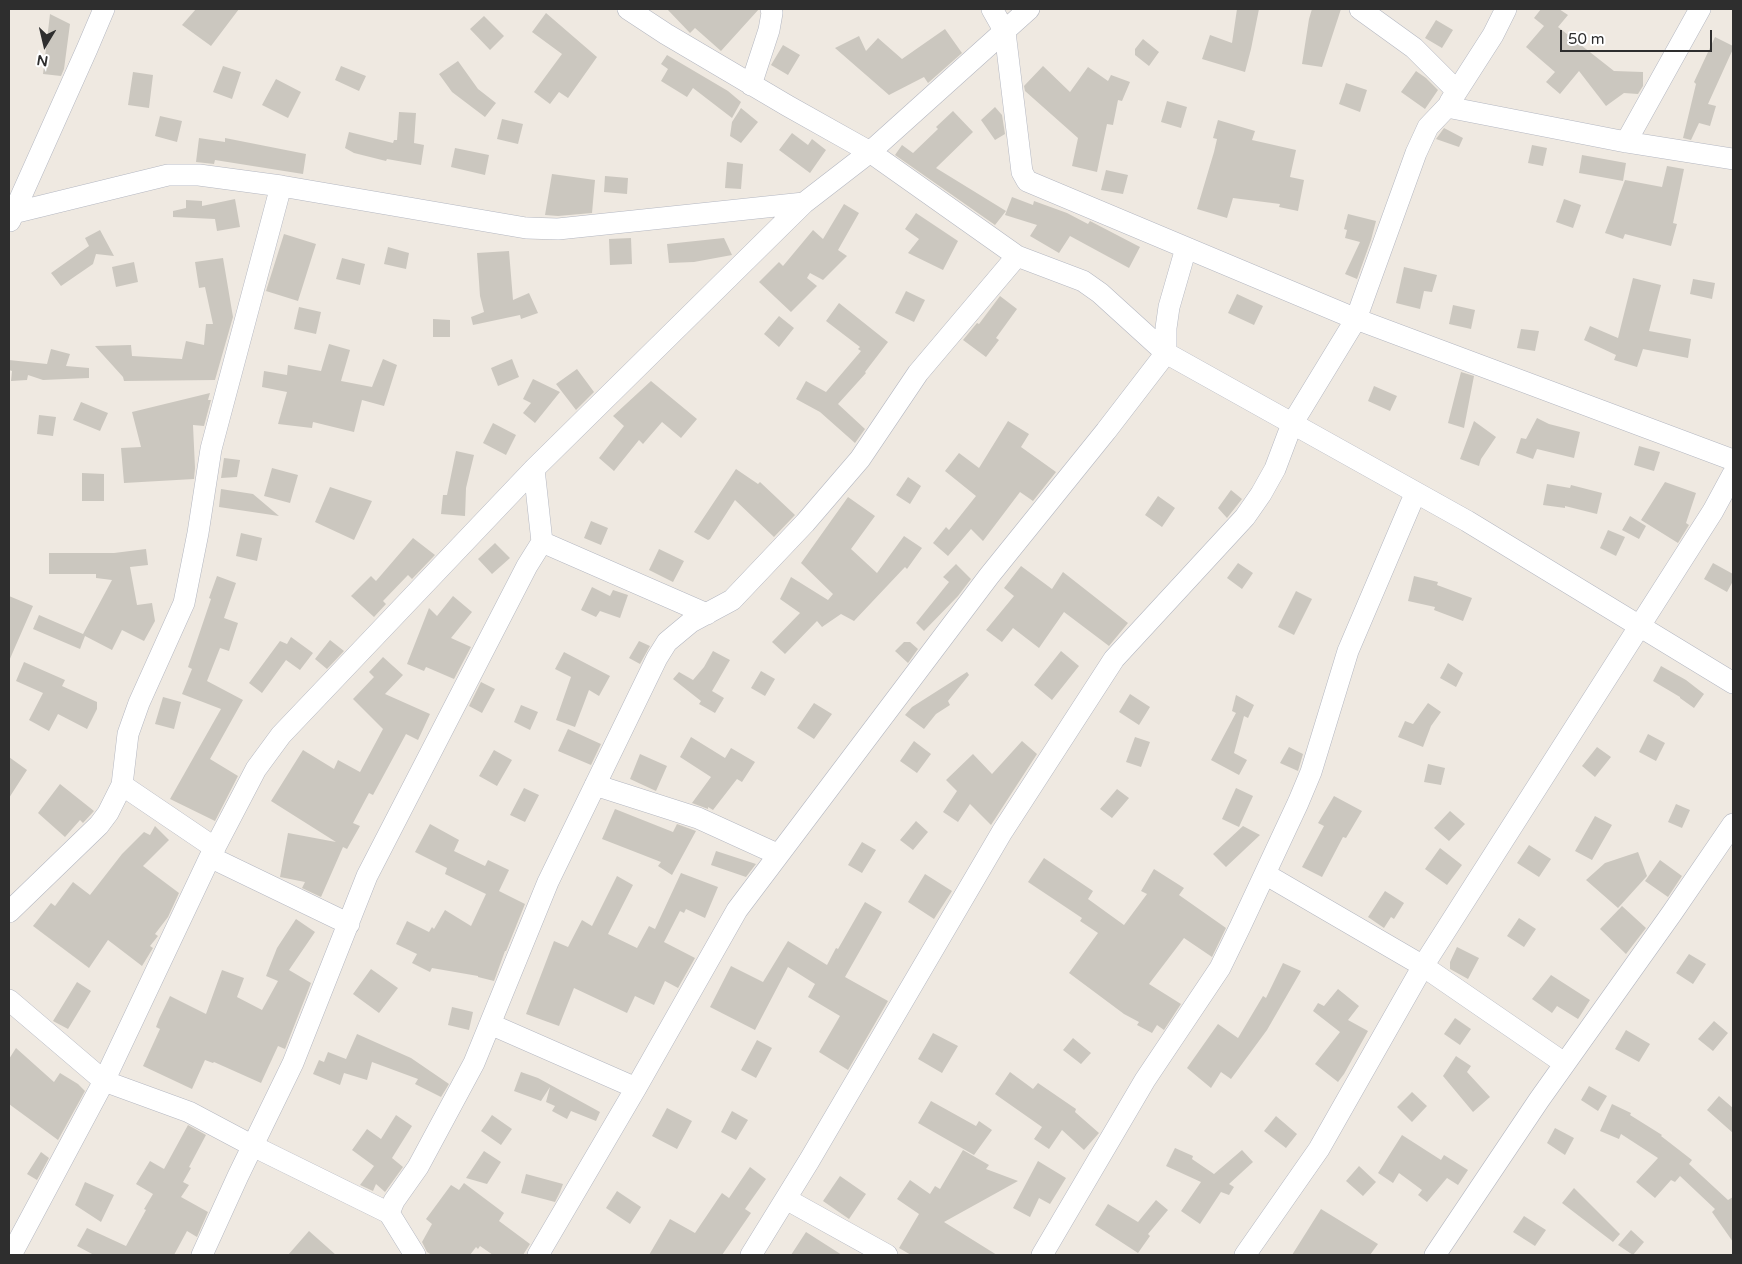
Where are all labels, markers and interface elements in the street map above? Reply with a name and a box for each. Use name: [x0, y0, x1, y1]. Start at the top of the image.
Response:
north arrow: [20, 20, 70, 70]
scale bar: [1562, 20, 1714, 52]
text: 50 m: [1568, 30, 1605, 48]
text: N: [36, 51, 49, 70]

